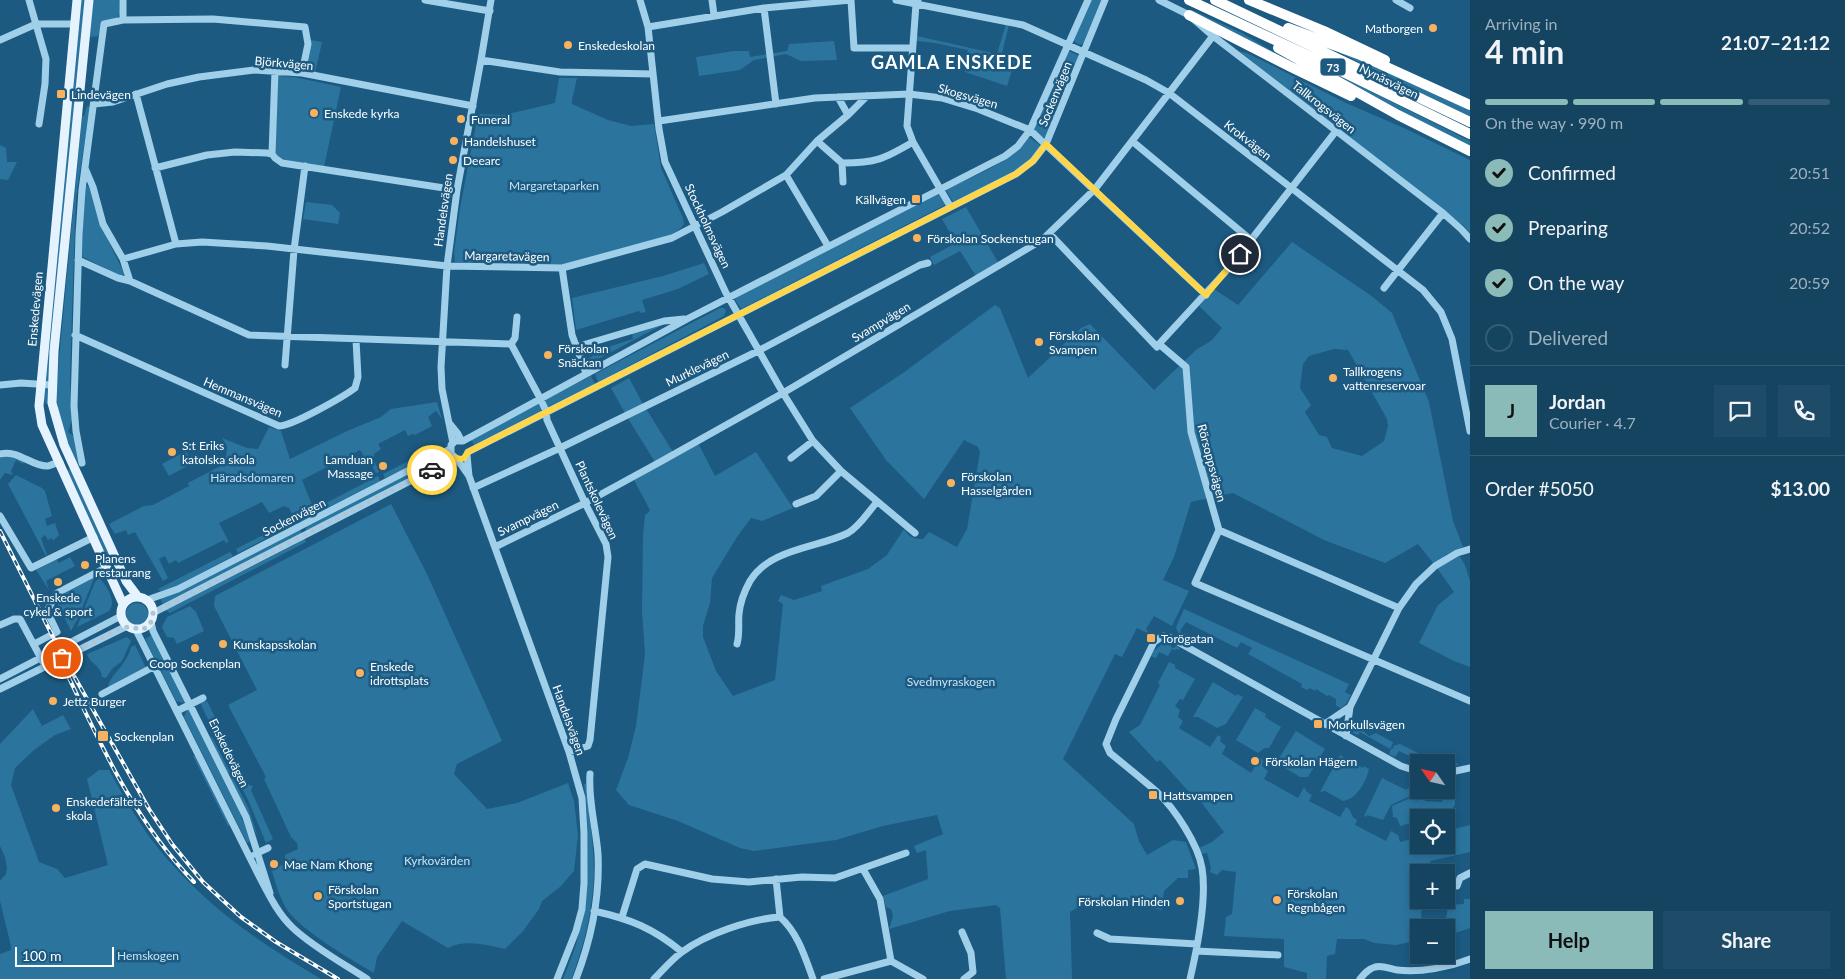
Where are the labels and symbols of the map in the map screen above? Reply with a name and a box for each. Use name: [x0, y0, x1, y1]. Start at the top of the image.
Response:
place label: Matborgen: [1365, 21, 1423, 36]
marker: Matborgen: [1427, 22, 1439, 34]
place label: Enskedeskolan: [578, 38, 655, 53]
marker: Enskedeskolan: [562, 39, 574, 51]
district label: GAMLA ENSKEDE: [871, 51, 1033, 73]
street label: Björkvägen: [254, 53, 314, 73]
road number: 73: [1320, 58, 1346, 76]
street label: Sockenvägen: [1035, 59, 1075, 129]
street label: Nynäsvägen: [1357, 60, 1421, 102]
street label: Tallkrogsvägen: [1289, 77, 1359, 137]
street label: Skogsvägen: [936, 80, 1000, 112]
place label: Lindevägen: [71, 87, 131, 102]
marker: Lindevägen: [55, 88, 67, 100]
place label: Enskede kyrka: [324, 106, 400, 121]
marker: Enskede kyrka: [308, 107, 320, 119]
place label: Funeral: [471, 112, 510, 127]
marker: Funeral: [455, 113, 467, 125]
street label: Krokvägen: [1221, 117, 1275, 163]
place label: Handelshuset: [464, 134, 537, 149]
marker: Handelshuset: [448, 135, 460, 147]
place label: Deearc: [463, 153, 501, 168]
marker: Deearc: [447, 154, 459, 166]
street label: Handelsvägen: [430, 172, 456, 248]
park label: Margaretaparken: [509, 178, 599, 193]
street label: Stockholmsvägen: [682, 181, 734, 271]
place label: Källvägen: [855, 192, 906, 207]
marker: Källvägen: [910, 193, 922, 205]
place label: Förskolan Sockenstugan: [927, 231, 1054, 246]
marker: Förskolan Sockenstugan: [911, 232, 923, 244]
pin: [1219, 233, 1261, 275]
street label: Margaretavägen: [464, 248, 550, 264]
street label: Enskedevägen: [24, 271, 46, 347]
street label: Svampvägen: [849, 299, 913, 345]
place label: Förskolan Svampen: [1049, 328, 1100, 357]
marker: Förskolan Svampen: [1033, 336, 1045, 348]
place label: Förskolan Snäckan: [558, 341, 609, 370]
street label: Murklevägen: [663, 346, 731, 390]
marker: Förskolan Snäckan: [542, 349, 554, 361]
place label: Tallkrogens vattenreservoar: [1343, 364, 1426, 393]
marker: Tallkrogens vattenreservoar: [1327, 372, 1339, 384]
street label: Hemmansvägen: [201, 374, 285, 420]
street label: Rörsoppsvägen: [1194, 422, 1230, 504]
place label: S:t Eriks katolska skola: [182, 438, 255, 467]
courier: [407, 445, 457, 495]
marker: S:t Eriks katolska skola: [166, 446, 178, 458]
place label: Lamduan Massage: [325, 452, 373, 481]
street label: Plantskolevägen: [572, 458, 622, 542]
marker: Lamduan Massage: [377, 460, 389, 472]
place label: Förskolan Hasselgården: [961, 469, 1032, 498]
park label: Häradsdomaren: [210, 470, 294, 485]
marker: Förskolan Hasselgården: [945, 477, 957, 489]
street label: Sockenvägen: [260, 495, 328, 539]
street label: Svampvägen: [495, 497, 561, 539]
place label: Planens restaurang: [95, 551, 151, 580]
marker: Planens restaurang: [79, 559, 91, 571]
marker: Enskede cykel & sport: [52, 576, 64, 588]
place label: Enskede cykel & sport: [24, 590, 93, 619]
place label: Torögatan: [1161, 631, 1213, 646]
marker: Torögatan: [1145, 632, 1157, 644]
pin: [41, 637, 83, 679]
place label: Kunskapsskolan: [233, 637, 316, 652]
marker: Kunskapsskolan: [217, 638, 229, 650]
marker: Coop Sockenplan: [189, 642, 201, 654]
place label: Coop Sockenplan: [149, 656, 241, 671]
place label: Enskede idrottsplats: [370, 659, 429, 688]
marker: Enskede idrottsplats: [354, 667, 366, 679]
park label: Svedmyraskogen: [907, 674, 995, 689]
street label: Handelsvägen: [549, 683, 589, 757]
place label: Jettz Burger: [63, 694, 127, 709]
marker: Jettz Burger: [47, 695, 59, 707]
street label: Enskedevägen: [206, 716, 252, 790]
place label: Morkullsvägen: [1328, 717, 1405, 732]
marker: Morkullsvägen: [1312, 718, 1324, 730]
marker: Sockenplan: [96, 729, 110, 743]
place label: Sockenplan: [114, 729, 174, 744]
place label: Förskolan Hägern: [1265, 754, 1357, 769]
north arrow: [1410, 754, 1455, 799]
marker: Förskolan Hägern: [1249, 755, 1261, 767]
place label: Hattsvampen: [1163, 788, 1233, 803]
marker: Hattsvampen: [1147, 789, 1159, 801]
place label: Enskedefältets skola: [66, 794, 143, 823]
marker: Enskedefältets skola: [50, 802, 62, 814]
park label: Kyrkovärden: [404, 853, 470, 868]
place label: Mae Nam Khong: [284, 857, 373, 872]
marker: Mae Nam Khong: [268, 858, 280, 870]
place label: Förskolan Sportstugan: [328, 882, 392, 911]
place label: Förskolan Regnbågen: [1287, 886, 1345, 915]
marker: Förskolan Sportstugan: [312, 890, 324, 902]
place label: Förskolan Hinden: [1078, 894, 1170, 909]
marker: Förskolan Regnbågen: [1271, 894, 1283, 906]
marker: Förskolan Hinden: [1174, 895, 1186, 907]
scale bar: [15, 944, 114, 967]
park label: Hemskogen: [117, 948, 179, 963]

